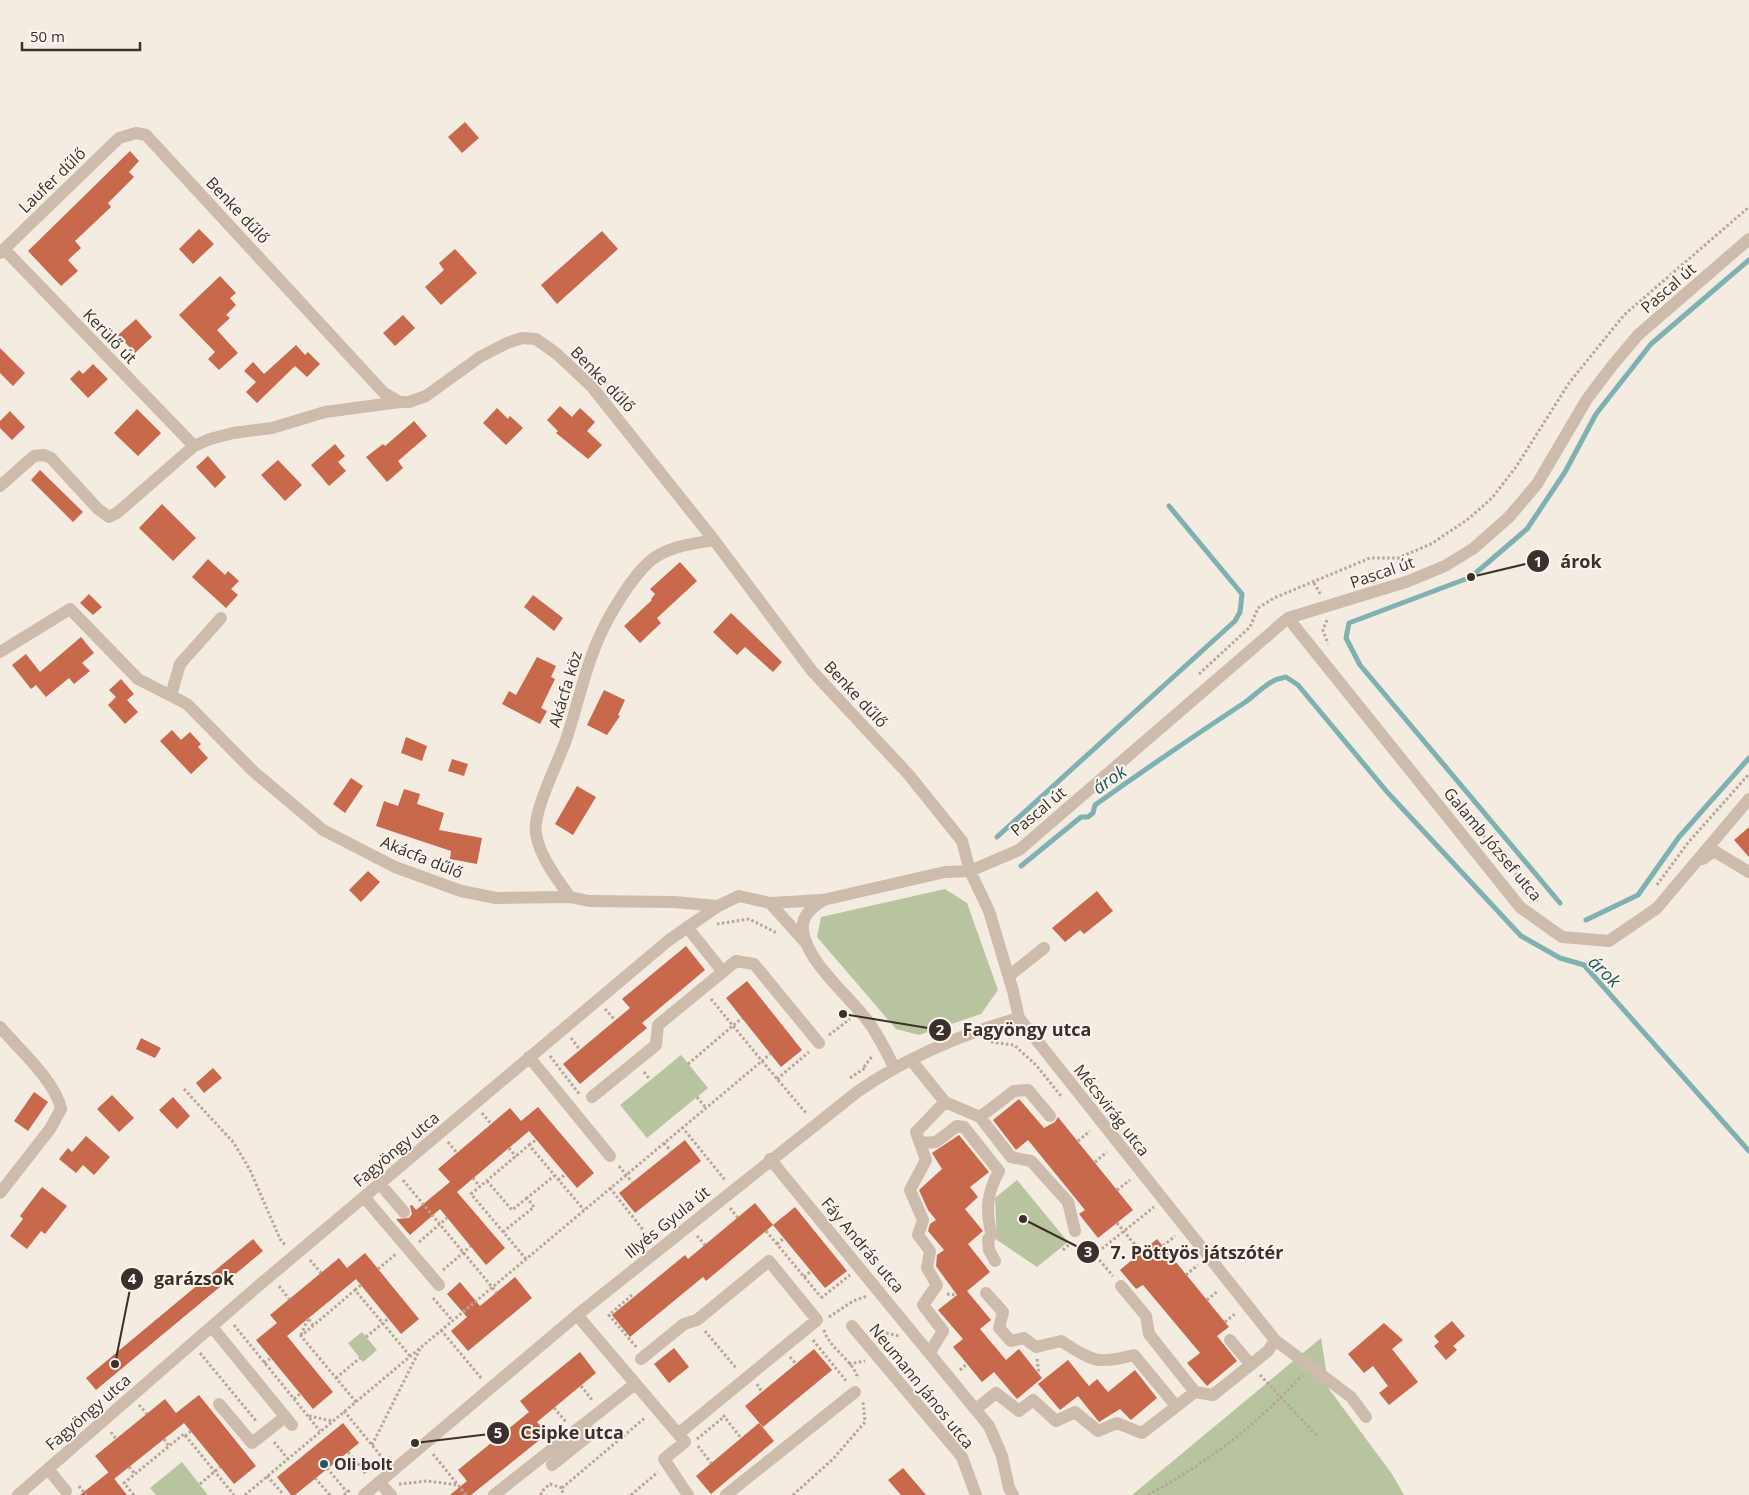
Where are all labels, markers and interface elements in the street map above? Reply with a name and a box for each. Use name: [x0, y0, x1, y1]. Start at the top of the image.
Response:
scale bar: [22, 20, 140, 52]
text: 50 m: [30, 26, 65, 46]
street label: Laufer dűlő: [14, 142, 90, 218]
street label: Benke dűlő: [201, 172, 275, 248]
street label: Pascal út: [1636, 258, 1700, 318]
street label: Kerülő út: [78, 304, 142, 368]
street label: Benke dűlő: [566, 341, 640, 417]
callout: árok: [1526, 545, 1612, 578]
text: árok: [1560, 549, 1603, 573]
street label: Pascal út: [1347, 551, 1417, 593]
text: 1: [1534, 551, 1542, 571]
street label: Akácfa köz: [543, 648, 587, 730]
street label: Benke dűlő: [819, 656, 893, 732]
water label: árok: [1087, 758, 1132, 799]
street label: Pascal út: [1005, 781, 1071, 841]
street label: Galamb József utca: [1439, 783, 1547, 905]
street label: Akácfa dűlő: [378, 831, 466, 883]
water label: árok: [1584, 950, 1627, 993]
callout: Fagyöngy utca: [928, 1014, 1102, 1047]
text: Fagyöngy utca: [963, 1017, 1092, 1041]
text: 2: [936, 1019, 945, 1039]
street label: Mécsvirág utca: [1069, 1059, 1155, 1161]
street label: Fagyöngy utca: [348, 1106, 444, 1192]
street label: Illyés Gyula út: [620, 1181, 714, 1263]
street label: Fáy András utca: [817, 1193, 909, 1297]
callout: 7. Pöttyös játszótér: [1075, 1236, 1293, 1269]
text: 7. Pöttyös játszótér: [1111, 1240, 1283, 1264]
text: 3: [1084, 1241, 1092, 1261]
callout: garázsok: [119, 1262, 244, 1295]
text: garázsok: [154, 1266, 235, 1290]
text: 4: [128, 1268, 137, 1288]
street label: Neumann János utca: [865, 1319, 979, 1453]
street label: Fagyöngy utca: [41, 1369, 135, 1455]
callout: Csipke utca: [485, 1416, 634, 1449]
text: Csipke utca: [520, 1420, 624, 1444]
text: 5: [494, 1422, 502, 1442]
place label: Oli bolt: [334, 1453, 393, 1475]
marker: Oli bolt: [318, 1458, 330, 1470]

